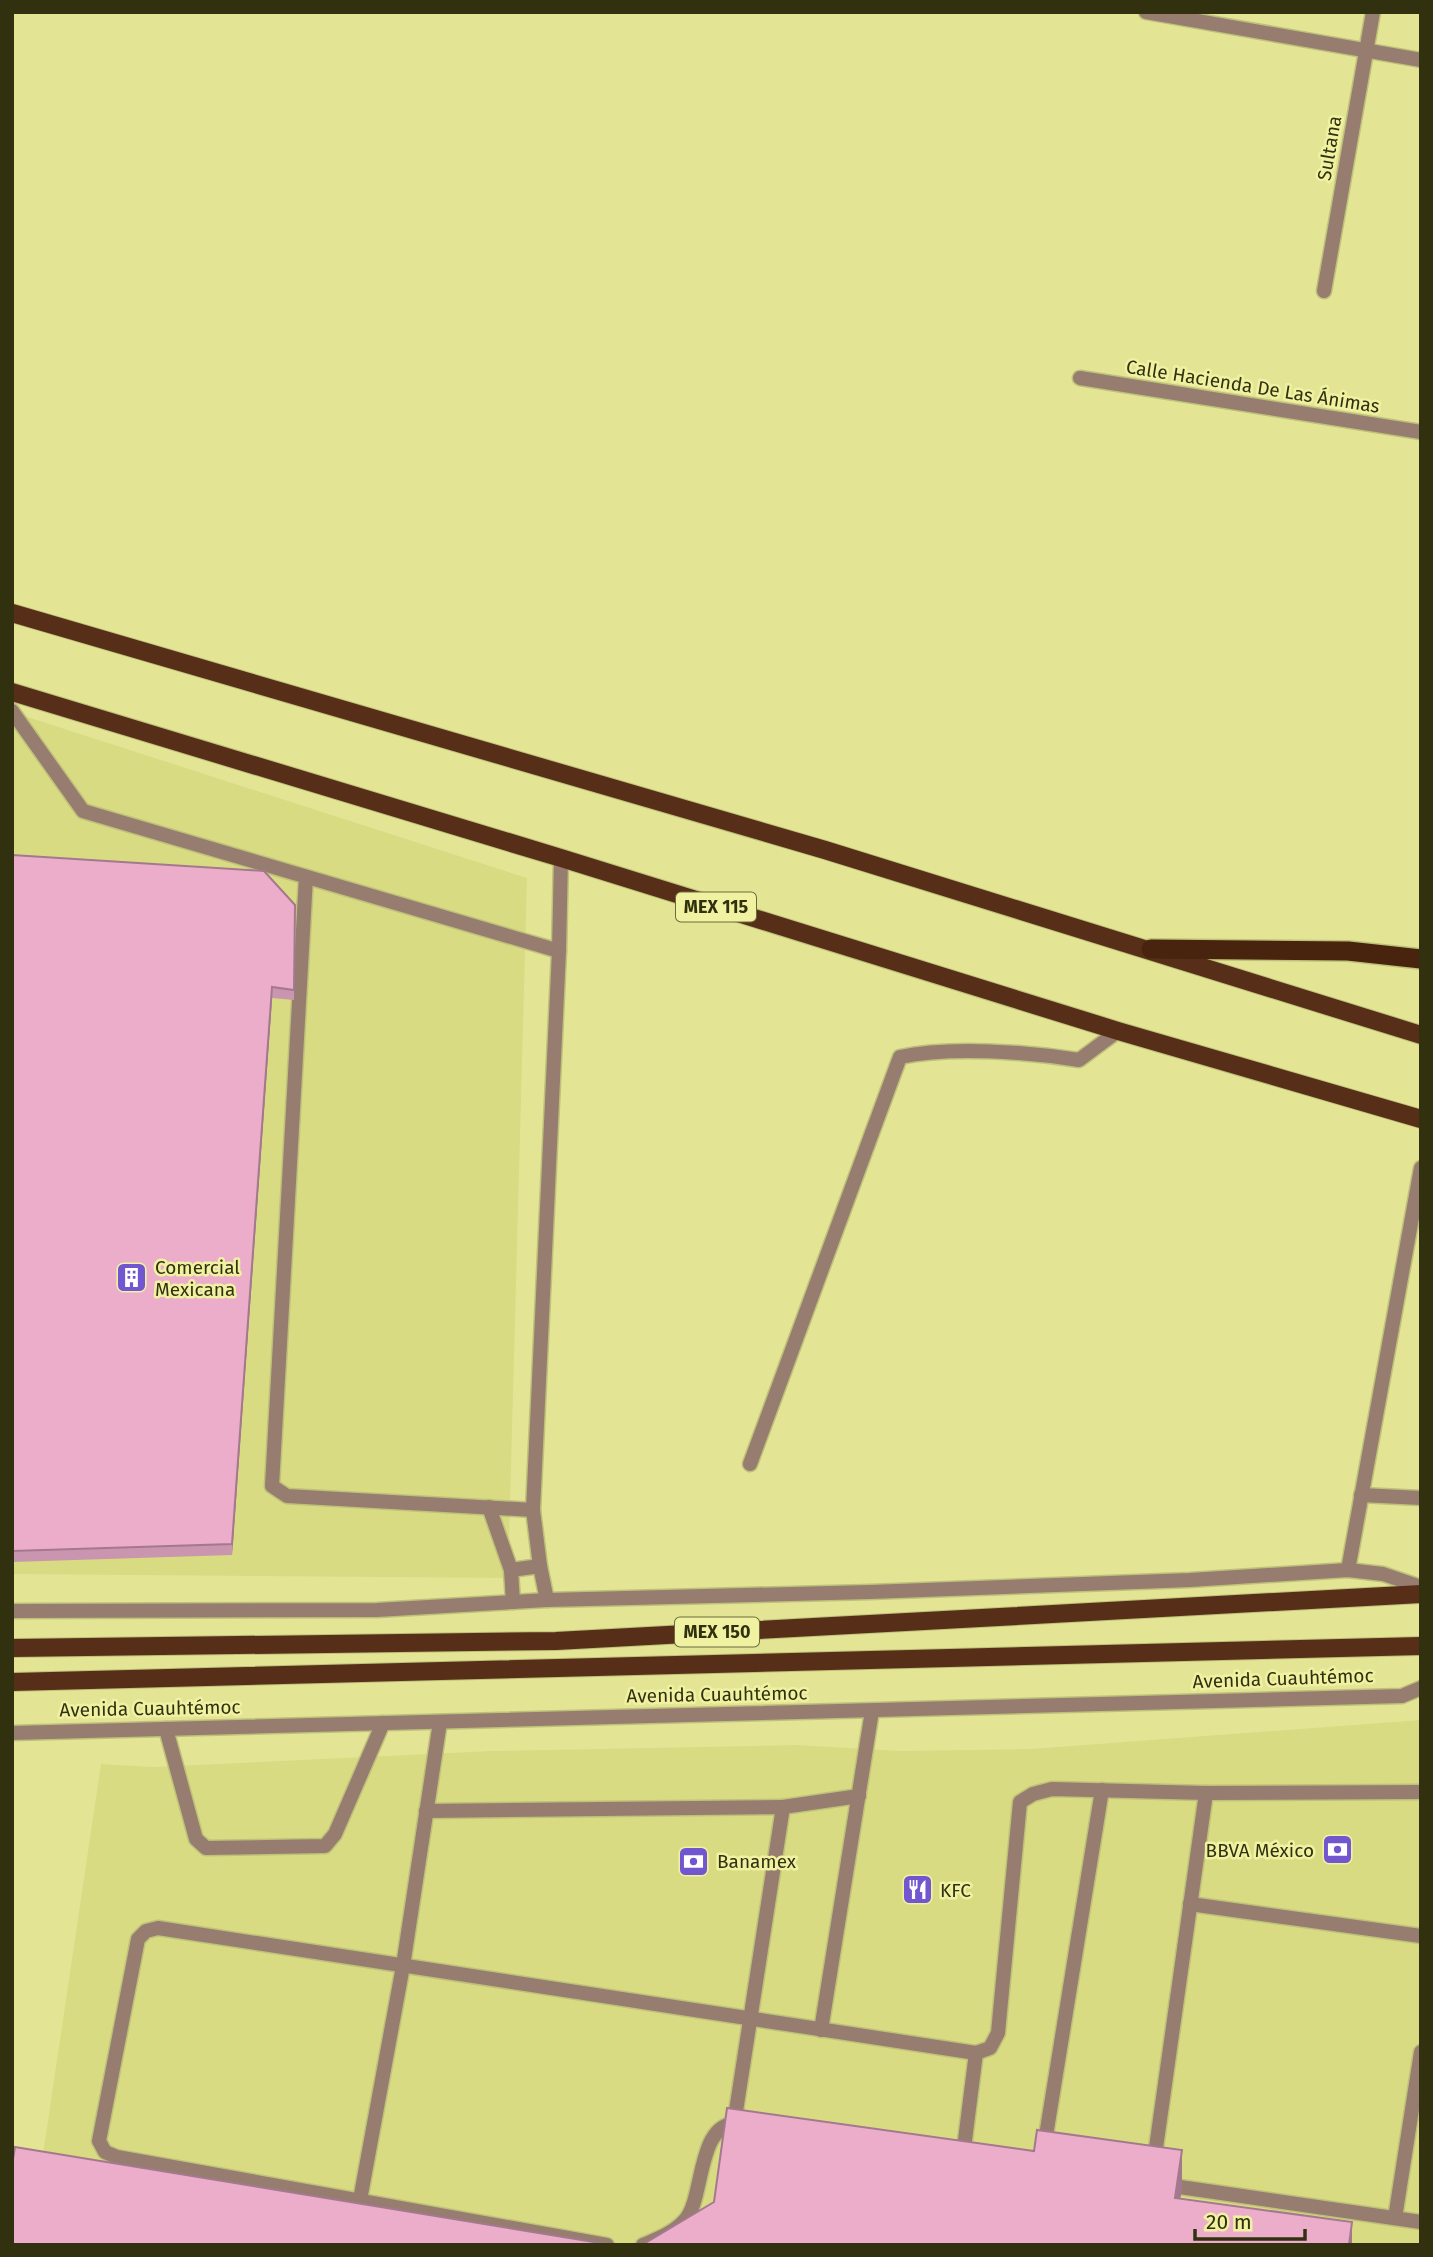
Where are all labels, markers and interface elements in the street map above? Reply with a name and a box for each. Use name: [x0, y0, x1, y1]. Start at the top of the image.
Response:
street label: Sultana: [1312, 114, 1347, 182]
street label: Calle Hacienda De Las Ánimas: [1124, 355, 1382, 418]
road number: MEX 115: [676, 893, 756, 922]
place label: Comercial Mexicana: [155, 1256, 240, 1301]
building icon: Comercial Mexicana: [115, 1261, 149, 1295]
road number: MEX 150: [675, 1618, 759, 1646]
street label: Avenida Cuauhtémoc: [1192, 1664, 1374, 1693]
street label: Avenida Cuauhtémoc: [626, 1681, 808, 1708]
street label: Avenida Cuauhtémoc: [59, 1695, 241, 1722]
bank icon: BBVA México: [1320, 1833, 1354, 1867]
place label: BBVA México: [1206, 1839, 1314, 1862]
bank icon: Banamex: [677, 1844, 711, 1878]
place label: Banamex: [717, 1850, 797, 1873]
restaurant icon: KFC: [900, 1873, 934, 1907]
place label: KFC: [940, 1879, 971, 1902]
scale bar: [1195, 2198, 1305, 2242]
text: 20 m: [1206, 2209, 1252, 2235]

